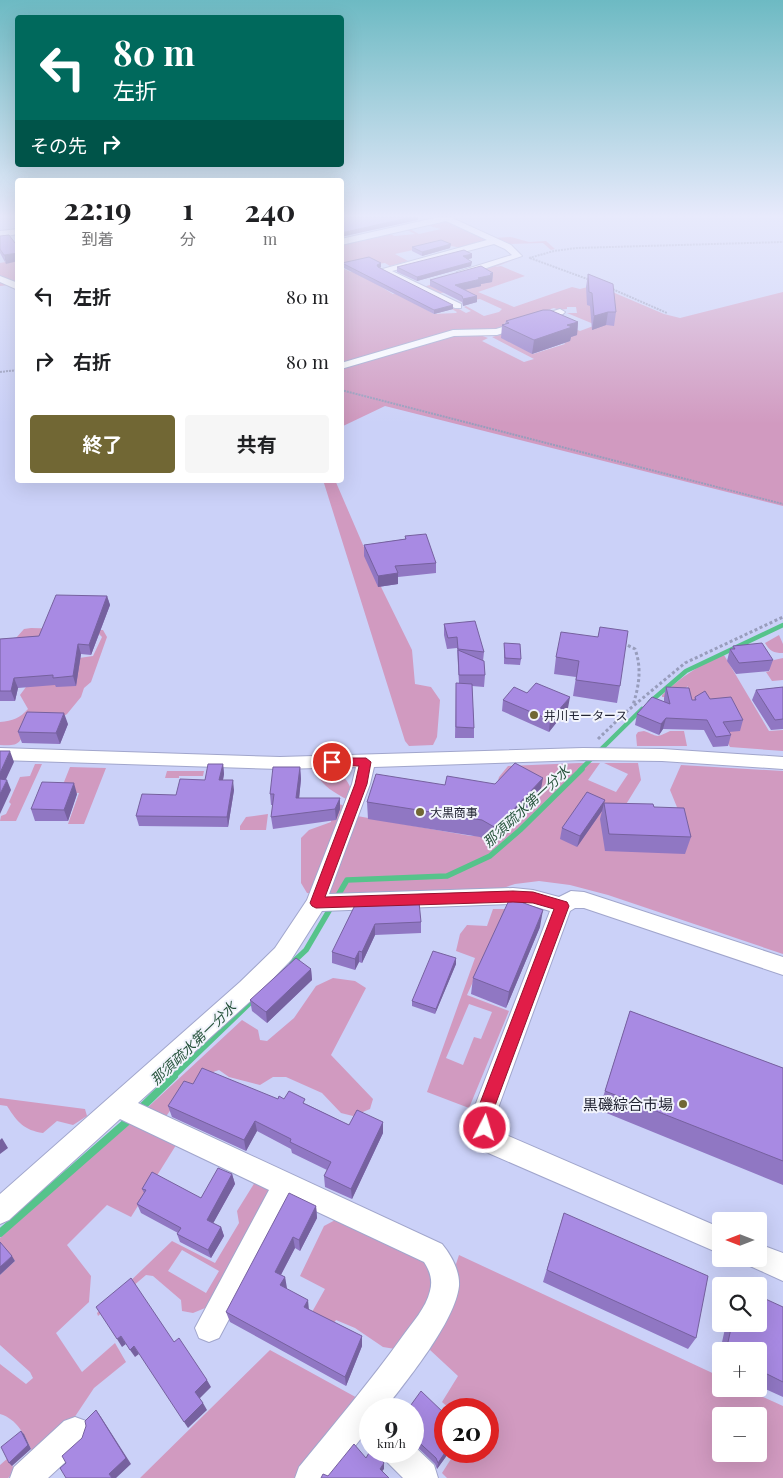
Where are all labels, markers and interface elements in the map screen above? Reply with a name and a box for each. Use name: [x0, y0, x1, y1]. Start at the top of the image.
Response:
text: 80 m: [113, 28, 195, 75]
icon: left: [30, 35, 95, 100]
text: 左折: [113, 75, 157, 105]
icon: right: [97, 130, 125, 158]
text: その先: [30, 132, 87, 158]
text: 22:19: [63, 188, 132, 228]
text: 1: [182, 188, 194, 228]
text: 240: [245, 190, 295, 230]
text: 到着: [82, 228, 114, 249]
text: 分: [180, 228, 196, 249]
text: m: [263, 228, 277, 249]
icon: left: [30, 282, 58, 310]
text: 左折: [73, 283, 111, 309]
text: 80 m: [286, 283, 329, 309]
icon: right: [30, 347, 58, 375]
text: 右折: [73, 348, 111, 374]
text: 80 m: [286, 348, 329, 374]
button: 終了: [30, 415, 175, 473]
button: 共有: [185, 415, 329, 473]
place label: 井川モータース: [544, 707, 627, 723]
marker: 井川モータース: [528, 709, 540, 721]
pin: [311, 741, 353, 783]
icon: arrive: [318, 748, 346, 776]
water label: 那須疏水第一分水: [479, 759, 575, 851]
place label: 大黒商事: [430, 804, 478, 820]
marker: 大黒商事: [414, 806, 426, 818]
water label: 那須疏水第一分水: [146, 996, 241, 1089]
place label: 黒磯綜合市場: [583, 1094, 673, 1114]
marker: 黒磯綜合市場: [677, 1098, 689, 1110]
position arrow: [458, 1101, 510, 1153]
north arrow: [712, 1212, 768, 1268]
map controls: [712, 1212, 767, 1462]
button: search: [712, 1277, 767, 1332]
button: +: [712, 1342, 767, 1397]
speed limit sign: 20: [434, 1398, 499, 1463]
button: −: [712, 1407, 767, 1462]
text: 9: [385, 1408, 398, 1441]
text: km/h: [377, 1435, 406, 1451]

